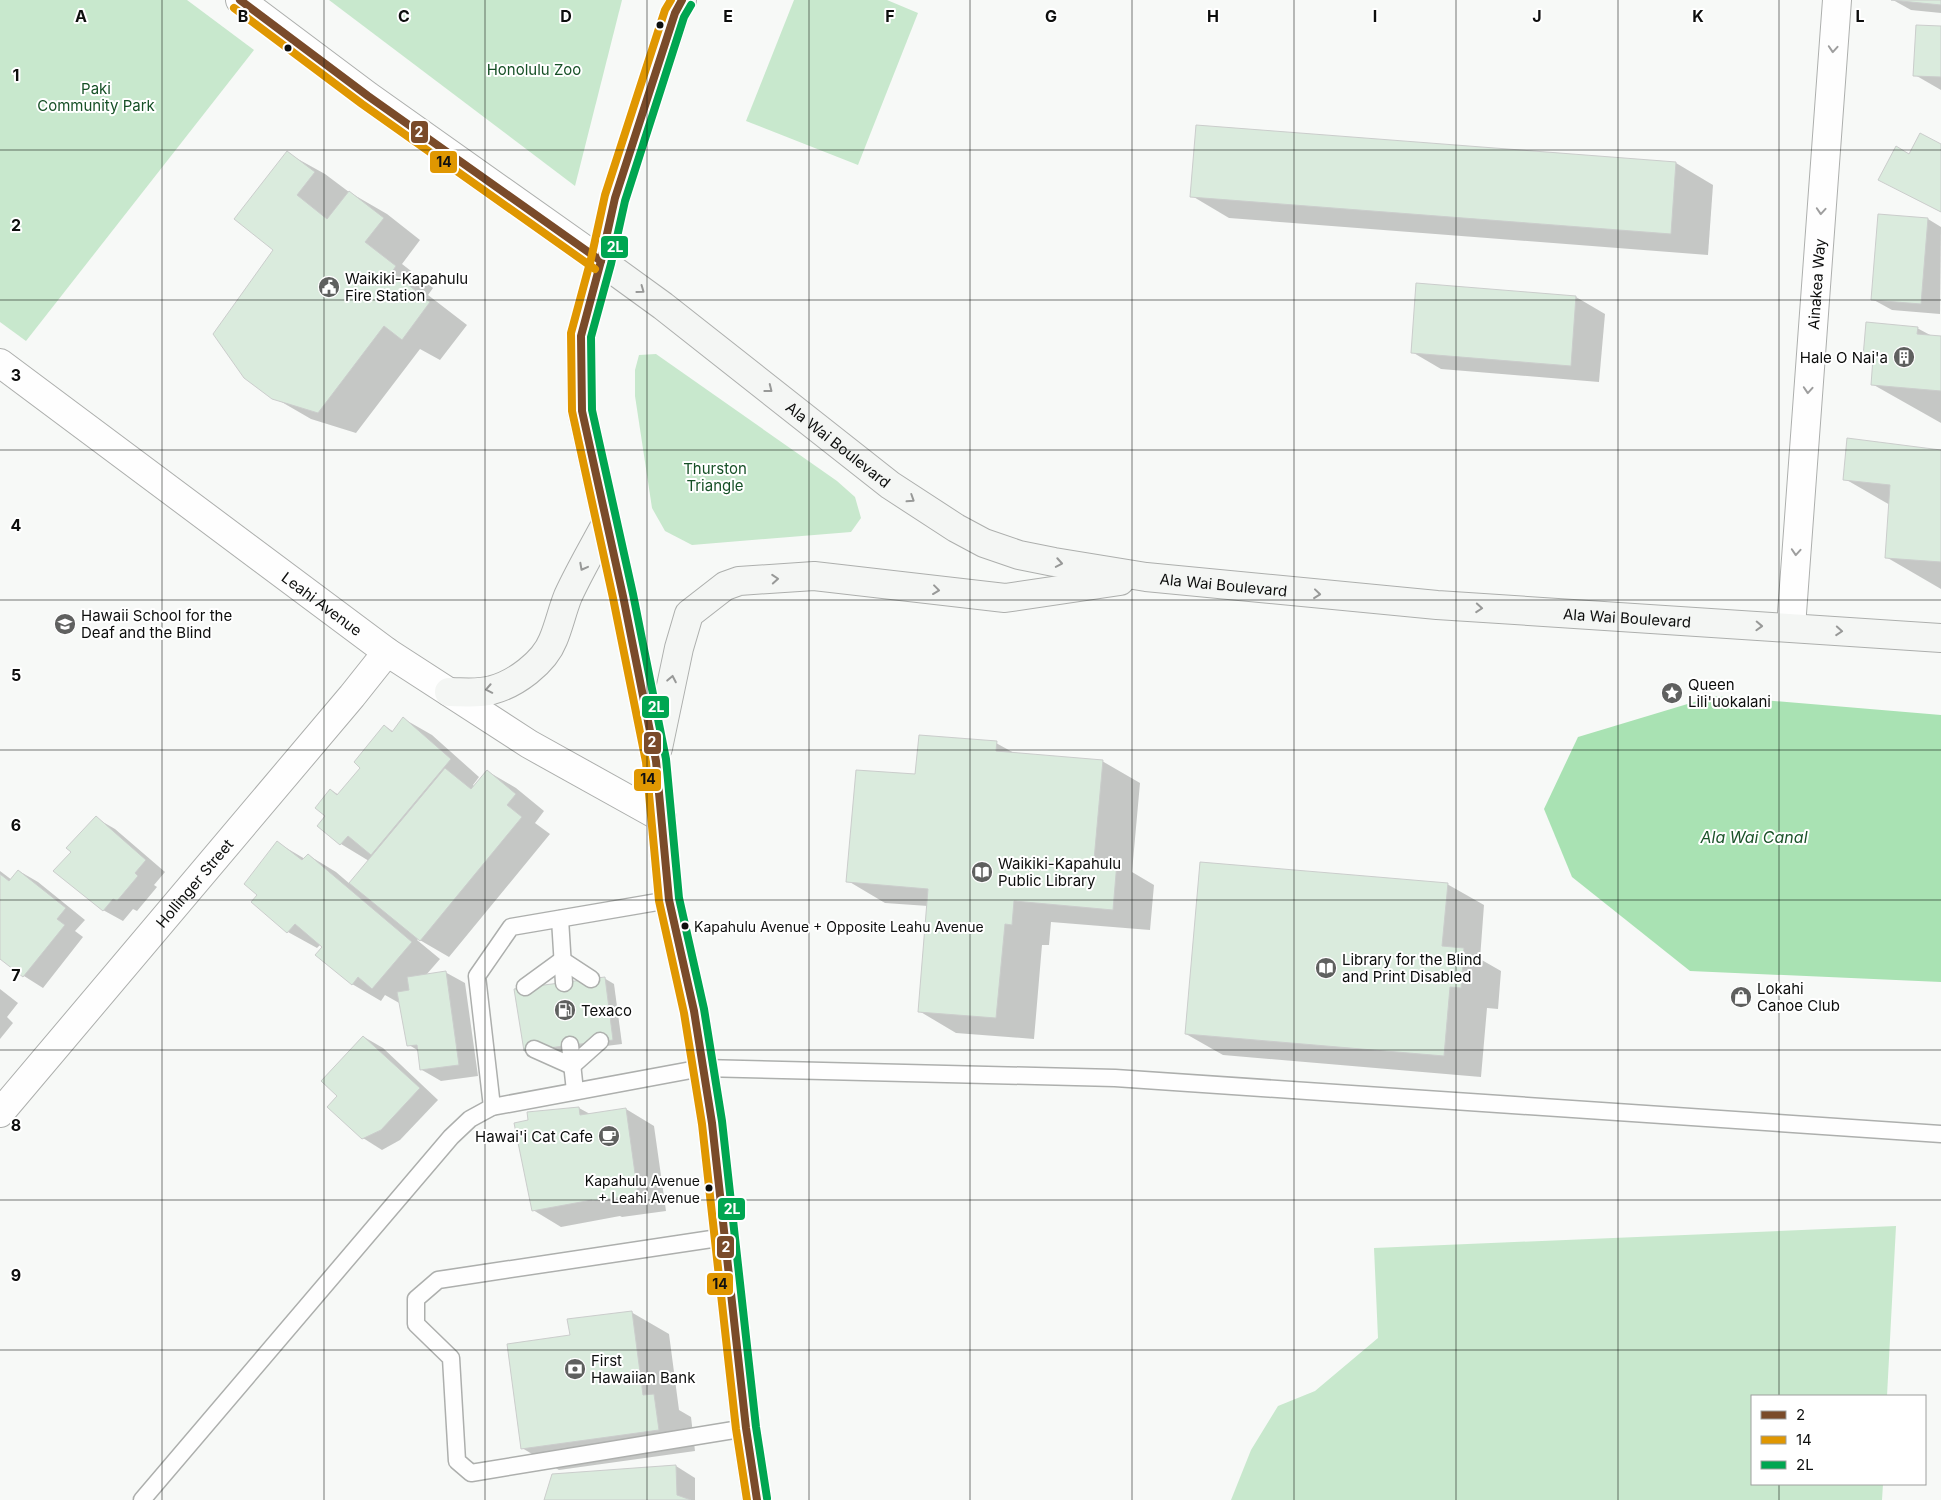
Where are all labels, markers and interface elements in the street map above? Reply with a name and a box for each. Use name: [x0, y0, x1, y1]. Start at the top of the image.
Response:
text: A: [75, 6, 87, 26]
text: B: [238, 6, 248, 26]
text: C: [398, 6, 410, 26]
text: D: [560, 6, 572, 26]
text: E: [723, 6, 733, 26]
text: F: [885, 6, 895, 26]
text: G: [1045, 6, 1057, 26]
text: H: [1207, 6, 1219, 26]
text: I: [1373, 6, 1377, 26]
text: J: [1532, 6, 1542, 26]
text: K: [1692, 6, 1704, 26]
text: L: [1855, 6, 1865, 26]
unlabelled marker: [655, 20, 665, 30]
unlabelled marker: [283, 43, 293, 53]
one-way arrow: [1828, 45, 1839, 53]
park label: Honolulu Zoo: [487, 60, 581, 79]
text: 1: [13, 65, 19, 85]
park label: Paki Community Park: [37, 79, 156, 115]
line badge: 2: [410, 120, 429, 144]
text: 2: [415, 123, 424, 140]
line badge: 14: [429, 150, 458, 174]
text: 14: [436, 153, 452, 170]
one-way arrow: [1816, 207, 1827, 215]
text: 2: [11, 215, 21, 235]
line badge: 2L: [600, 235, 629, 259]
street label: Ainakea Way: [1803, 237, 1829, 330]
text: 2L: [607, 238, 623, 255]
place label: Waikiki-Kapahulu Fire Station: [345, 269, 468, 305]
public building icon: Waikiki-Kapahulu Fire Station: [317, 275, 341, 299]
one-way arrow: [635, 284, 644, 292]
building icon: Hale O Nai'a: [1892, 345, 1916, 369]
place label: Hale O Nai'a: [1800, 348, 1888, 367]
text: 3: [11, 365, 21, 385]
one-way arrow: [763, 384, 772, 392]
one-way arrow: [1803, 386, 1814, 394]
street label: Ala Wai Boulevard: [782, 397, 895, 491]
park label: Thurston Triangle: [683, 459, 747, 495]
one-way arrow: [906, 493, 915, 502]
text: 4: [11, 515, 22, 535]
one-way arrow: [1791, 549, 1802, 557]
one-way arrow: [1054, 557, 1063, 567]
one-way arrow: [579, 562, 589, 571]
street label: Leahi Avenue: [278, 567, 366, 640]
street label: Ala Wai Boulevard: [1159, 569, 1288, 600]
one-way arrow: [771, 573, 779, 584]
one-way arrow: [932, 584, 940, 595]
one-way arrow: [1313, 588, 1321, 599]
one-way arrow: [1475, 603, 1483, 614]
street label: Ala Wai Boulevard: [1563, 604, 1692, 631]
place label: Hawaii School for the Deaf and the Blind: [81, 606, 232, 642]
school or university icon: Hawaii School for the Deaf and the Blind: [53, 612, 77, 636]
one-way arrow: [1756, 621, 1764, 631]
one-way arrow: [1836, 625, 1844, 636]
text: 5: [11, 665, 21, 685]
one-way arrow: [667, 674, 677, 683]
place label: Queen Lili'uokalani: [1688, 675, 1771, 711]
place icon: Queen Lili'uokalani: [1660, 681, 1684, 705]
one-way arrow: [484, 684, 493, 694]
line badge: 2L: [641, 695, 670, 719]
text: 2L: [648, 698, 664, 715]
line badge: 2: [643, 731, 662, 755]
text: 2: [648, 733, 657, 750]
line badge: 14: [633, 768, 662, 792]
text: 14: [640, 770, 656, 787]
text: 6: [11, 815, 21, 835]
water label: Ala Wai Canal: [1699, 827, 1808, 847]
street label: Hollinger Street: [151, 835, 237, 931]
place label: Waikiki-Kapahulu Public Library: [998, 854, 1121, 890]
library icon: Waikiki-Kapahulu Public Library: [970, 860, 994, 884]
place label: Kapahulu Avenue + Opposite Leahu Avenue: [694, 918, 984, 935]
marker: Kapahulu Avenue + Opposite Leahu Avenue: [680, 921, 690, 931]
place label: Library for the Blind and Print Disabled: [1342, 950, 1482, 986]
library icon: Library for the Blind and Print Disabled: [1314, 956, 1338, 980]
text: 7: [11, 965, 21, 985]
place label: Lokahi Canoe Club: [1757, 979, 1840, 1015]
shop icon: Lokahi Canoe Club: [1729, 985, 1753, 1009]
fuel station icon: Texaco: [553, 998, 577, 1022]
place label: Texaco: [581, 1001, 632, 1020]
text: 8: [11, 1115, 21, 1135]
cafe icon: Hawai'i Cat Cafe: [597, 1124, 621, 1148]
place label: Hawai'i Cat Cafe: [475, 1127, 593, 1146]
place label: Kapahulu Avenue + Leahi Avenue: [585, 1172, 700, 1206]
marker: Kapahulu Avenue + Leahi Avenue: [704, 1183, 714, 1193]
line badge: 2L: [717, 1197, 746, 1221]
text: 2L: [724, 1200, 740, 1217]
line badge: 2: [716, 1235, 735, 1259]
text: 2: [722, 1238, 731, 1255]
text: 9: [11, 1265, 21, 1285]
line badge: 14: [706, 1272, 734, 1296]
text: 14: [712, 1275, 728, 1292]
place label: First Hawaiian Bank: [591, 1351, 696, 1387]
bank icon: First Hawaiian Bank: [563, 1357, 587, 1381]
legend: [1751, 1395, 1926, 1485]
text: 2: [1796, 1405, 1805, 1424]
text: 14: [1796, 1430, 1812, 1449]
text: 2L: [1796, 1455, 1814, 1474]

